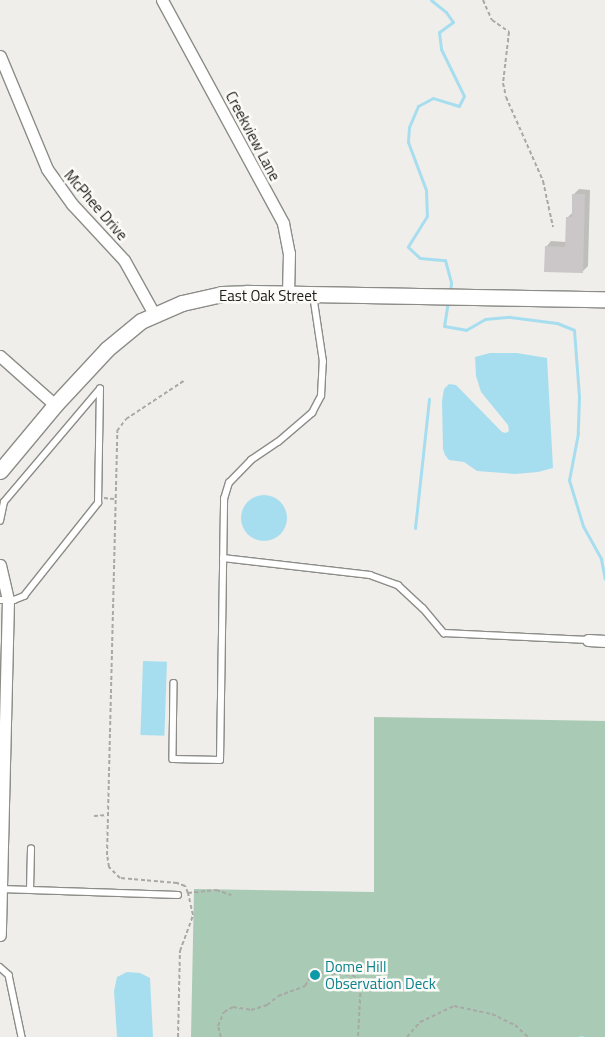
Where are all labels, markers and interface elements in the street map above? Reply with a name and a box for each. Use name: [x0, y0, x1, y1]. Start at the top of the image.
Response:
street label: Creekview Lane: [222, 88, 284, 184]
street label: McPhee Drive: [61, 166, 131, 244]
street label: East Oak Street: [219, 287, 317, 305]
place label: Dome Hill Observation Deck: [325, 957, 436, 992]
marker: Dome Hill Observation Deck: [309, 969, 321, 981]

